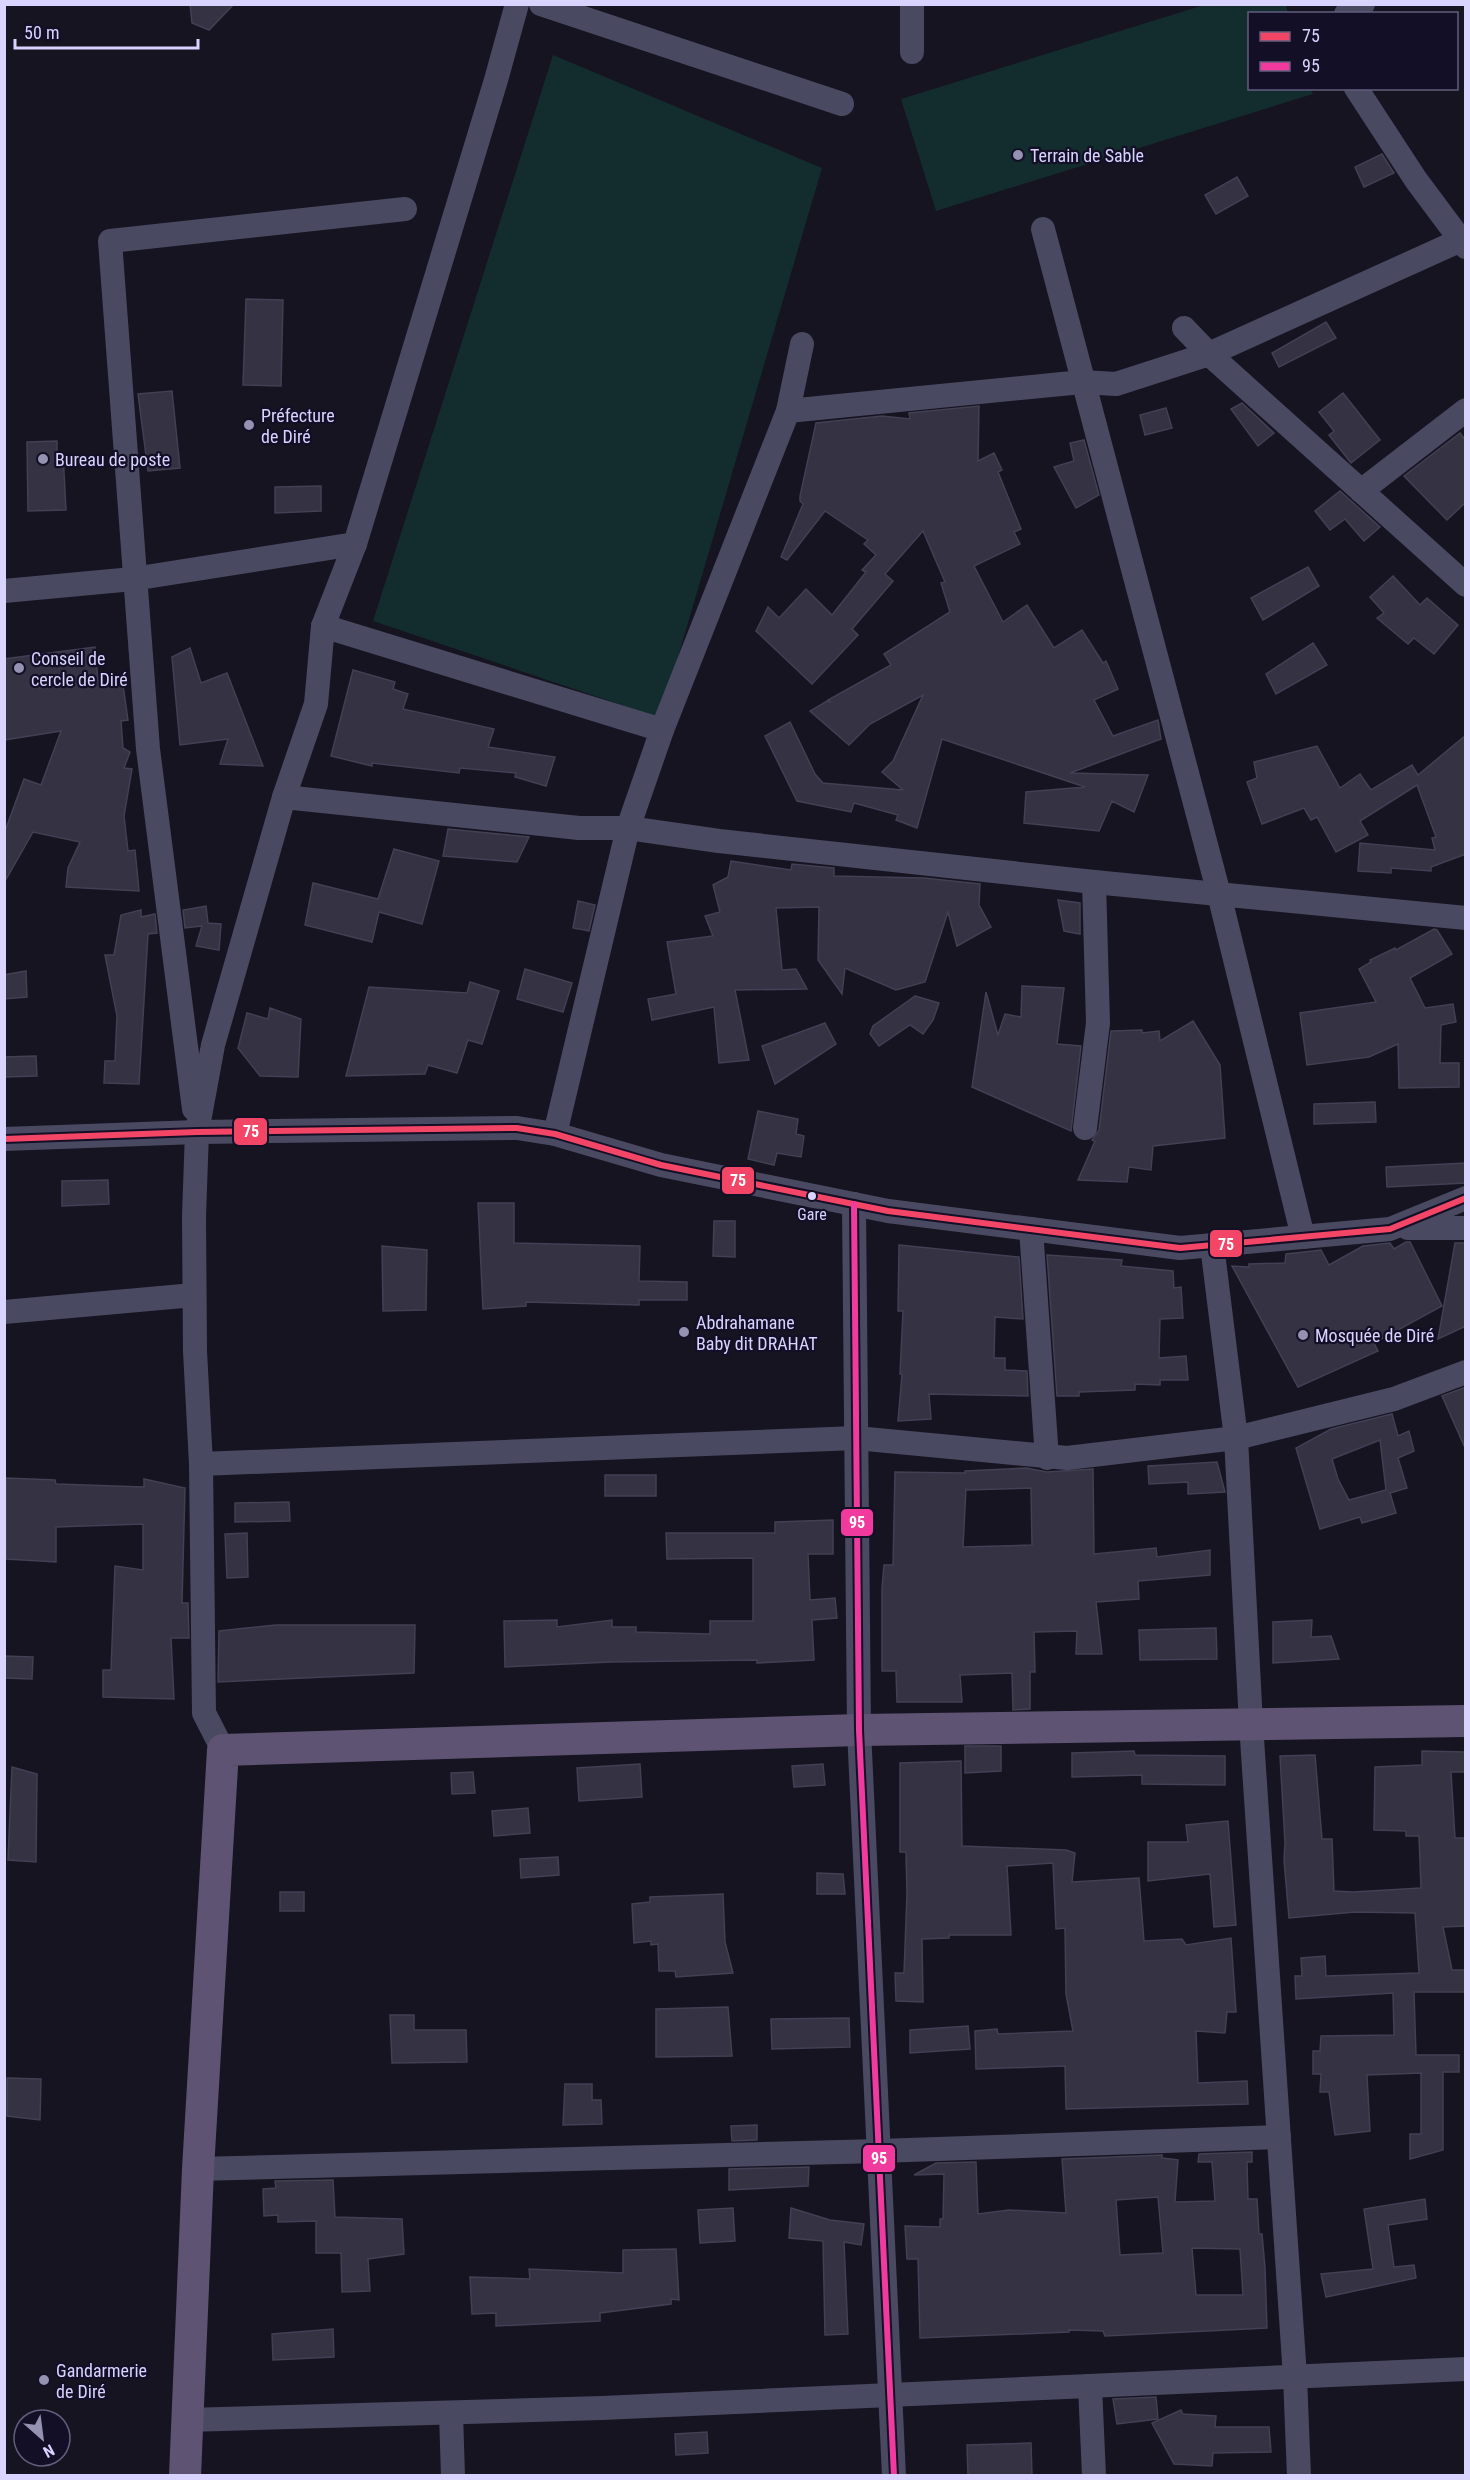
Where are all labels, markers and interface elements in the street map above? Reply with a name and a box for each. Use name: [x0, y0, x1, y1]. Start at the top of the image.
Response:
scale bar: [15, 12, 198, 50]
legend: [1248, 12, 1458, 90]
text: 50 m: [24, 22, 59, 43]
text: 75: [1302, 25, 1320, 46]
text: 95: [1302, 55, 1320, 76]
place label: Terrain de Sable: [1030, 145, 1144, 166]
marker: Terrain de Sable: [1011, 148, 1025, 162]
place label: Préfecture de Diré: [261, 405, 335, 447]
marker: Préfecture de Diré: [242, 418, 256, 432]
place label: Bureau de poste: [55, 449, 170, 470]
marker: Bureau de poste: [36, 452, 50, 466]
place label: Conseil de cercle de Diré: [31, 648, 128, 690]
marker: Conseil de cercle de Diré: [12, 661, 26, 675]
line badge: 75: [233, 1117, 268, 1146]
text: 75: [243, 1122, 259, 1141]
line badge: 75: [721, 1166, 755, 1195]
text: 75: [730, 1171, 746, 1190]
marker: Gare: [806, 1190, 818, 1202]
place label: Gare: [797, 1205, 827, 1224]
line badge: 75: [1209, 1229, 1243, 1258]
text: 75: [1218, 1235, 1234, 1254]
place label: Abdrahamane Baby dit DRAHAT: [696, 1312, 818, 1354]
marker: Abdrahamane Baby dit DRAHAT: [677, 1325, 691, 1339]
place label: Mosquée de Diré: [1315, 1325, 1434, 1346]
marker: Mosquée de Diré: [1296, 1328, 1310, 1342]
line badge: 95: [840, 1508, 874, 1537]
text: 95: [849, 1513, 865, 1532]
line badge: 95: [862, 2144, 896, 2173]
text: 95: [871, 2149, 887, 2168]
place label: Gandarmerie de Diré: [56, 2360, 147, 2402]
marker: Gandarmerie de Diré: [37, 2373, 51, 2387]
north arrow: [12, 2408, 72, 2468]
text: N: [40, 2440, 58, 2461]

